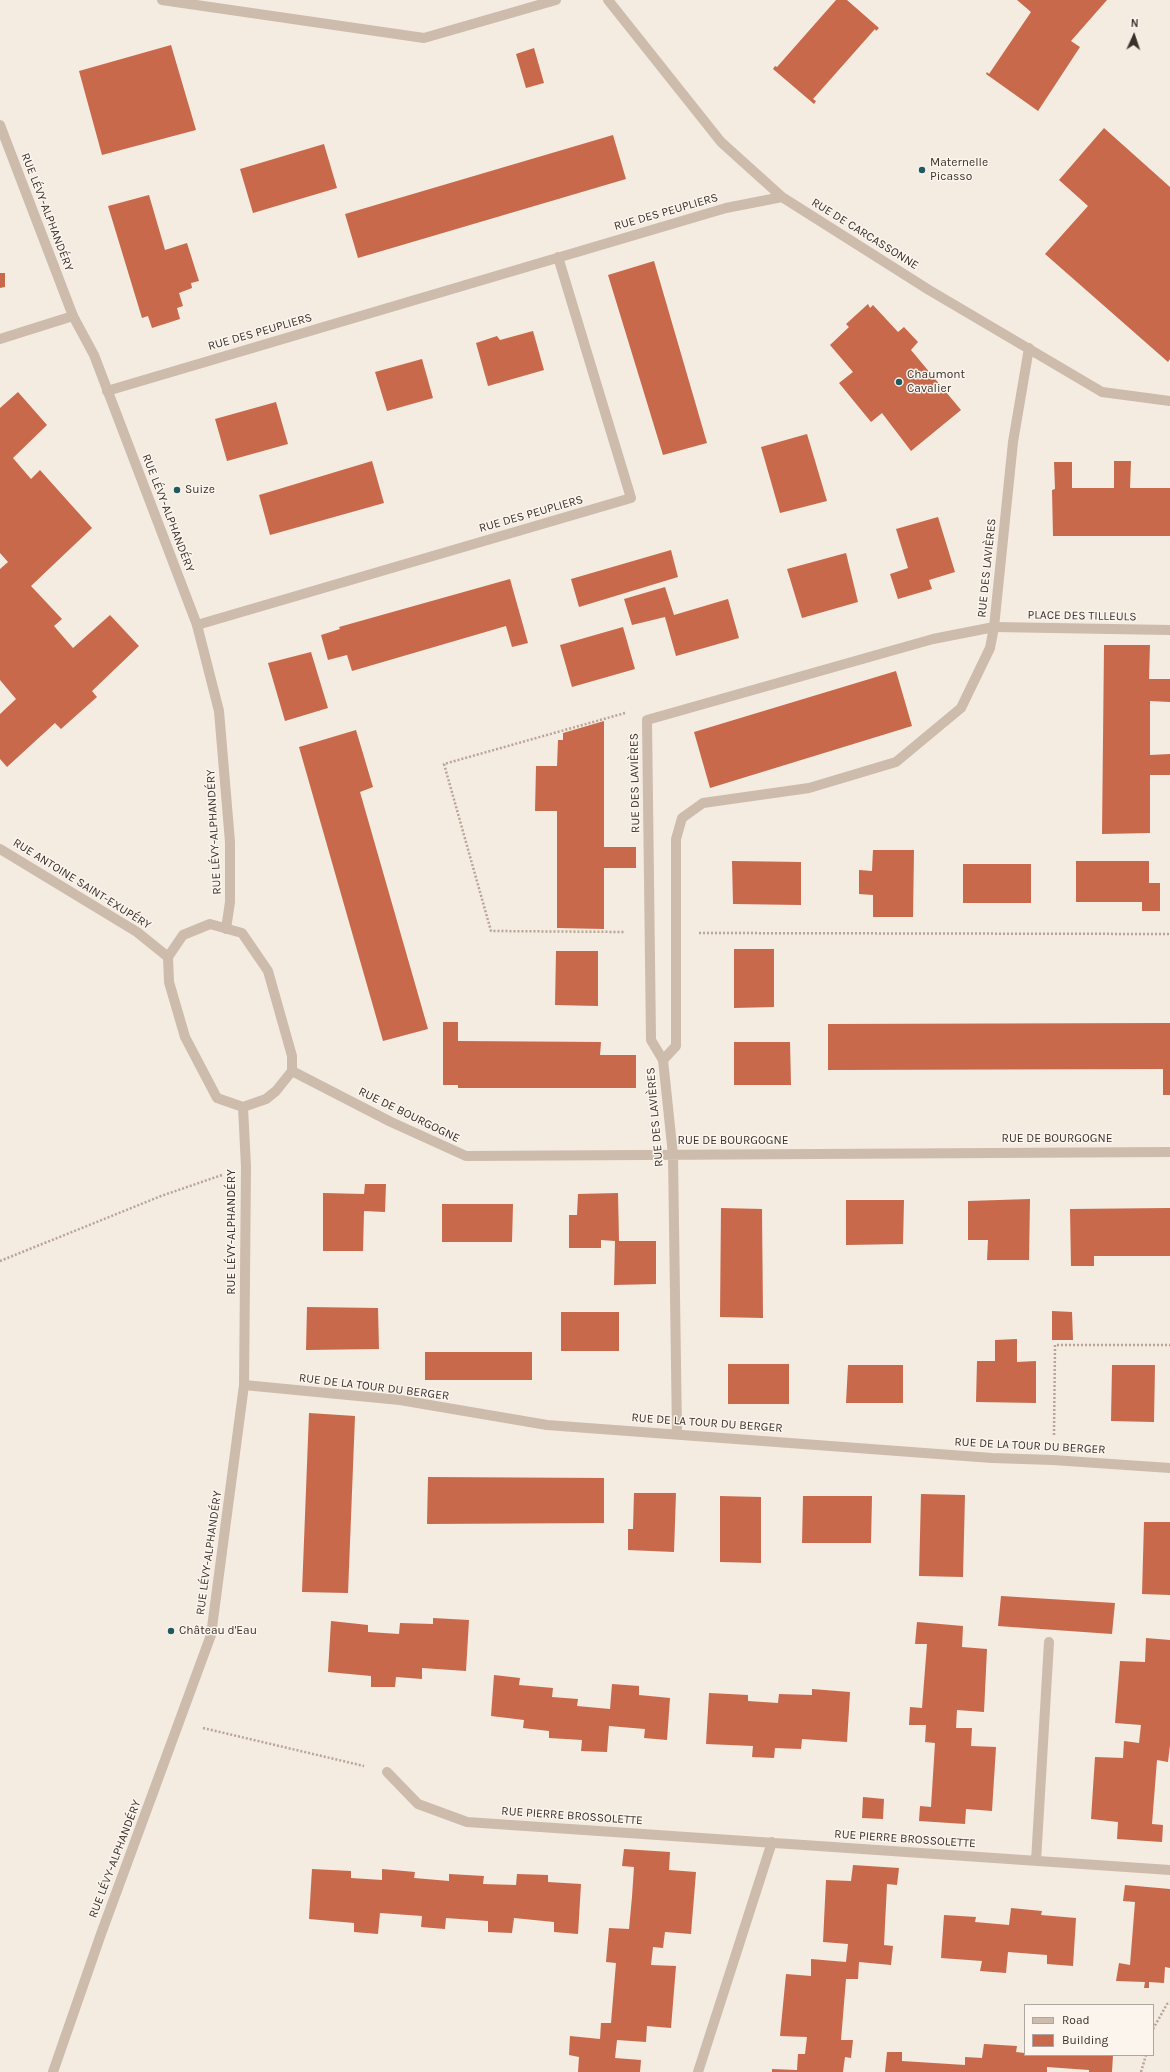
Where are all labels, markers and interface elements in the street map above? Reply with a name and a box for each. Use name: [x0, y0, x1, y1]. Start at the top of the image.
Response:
north arrow: [1114, 16, 1154, 56]
text: N: [1130, 17, 1139, 30]
street label: RUE LÉVY-ALPHANDÉRY: [18, 151, 76, 273]
place label: Maternelle Picasso: [930, 156, 988, 184]
marker: Maternelle Picasso: [917, 165, 927, 175]
street label: RUE DES PEUPLIERS: [612, 190, 720, 234]
street label: RUE DE CARCASSONNE: [809, 195, 921, 273]
street label: RUE DES PEUPLIERS: [206, 310, 314, 354]
place label: Chaumont Cavalier: [907, 368, 965, 396]
marker: Chaumont Cavalier: [894, 377, 904, 387]
street label: RUE LÉVY-ALPHANDÉRY: [139, 452, 197, 574]
place label: Suize: [185, 483, 215, 497]
marker: Suize: [172, 485, 182, 495]
street label: RUE DES PEUPLIERS: [477, 492, 585, 536]
street label: RUE DES LAVIÈRES: [975, 518, 999, 618]
street label: PLACE DES TILLEULS: [1027, 608, 1137, 624]
street label: RUE DES LAVIÈRES: [627, 733, 643, 833]
street label: RUE LÉVY-ALPHANDÉRY: [204, 769, 224, 895]
street label: RUE ANTOINE SAINT-EXUPÉRY: [10, 835, 154, 933]
street label: RUE DES LAVIÈRES: [643, 1067, 667, 1167]
street label: RUE DE BOURGOGNE: [356, 1084, 462, 1146]
street label: RUE DE BOURGOGNE: [1002, 1132, 1112, 1146]
street label: RUE DE BOURGOGNE: [678, 1134, 788, 1148]
street label: RUE LÉVY-ALPHANDÉRY: [225, 1169, 239, 1295]
street label: RUE DE LA TOUR DU BERGER: [298, 1371, 450, 1403]
street label: RUE DE LA TOUR DU BERGER: [631, 1411, 783, 1435]
street label: RUE DE LA TOUR DU BERGER: [954, 1435, 1106, 1457]
street label: RUE LÉVY-ALPHANDÉRY: [193, 1490, 225, 1616]
place label: Château d'Eau: [179, 1624, 257, 1638]
marker: Château d'Eau: [166, 1626, 176, 1636]
street label: RUE LÉVY-ALPHANDÉRY: [86, 1798, 144, 1920]
street label: RUE PIERRE BROSSOLETTE: [501, 1804, 643, 1828]
street label: RUE PIERRE BROSSOLETTE: [834, 1827, 976, 1851]
legend: [1024, 2004, 1154, 2056]
text: Road: [1062, 2013, 1090, 2027]
text: Building: [1062, 2033, 1108, 2047]

